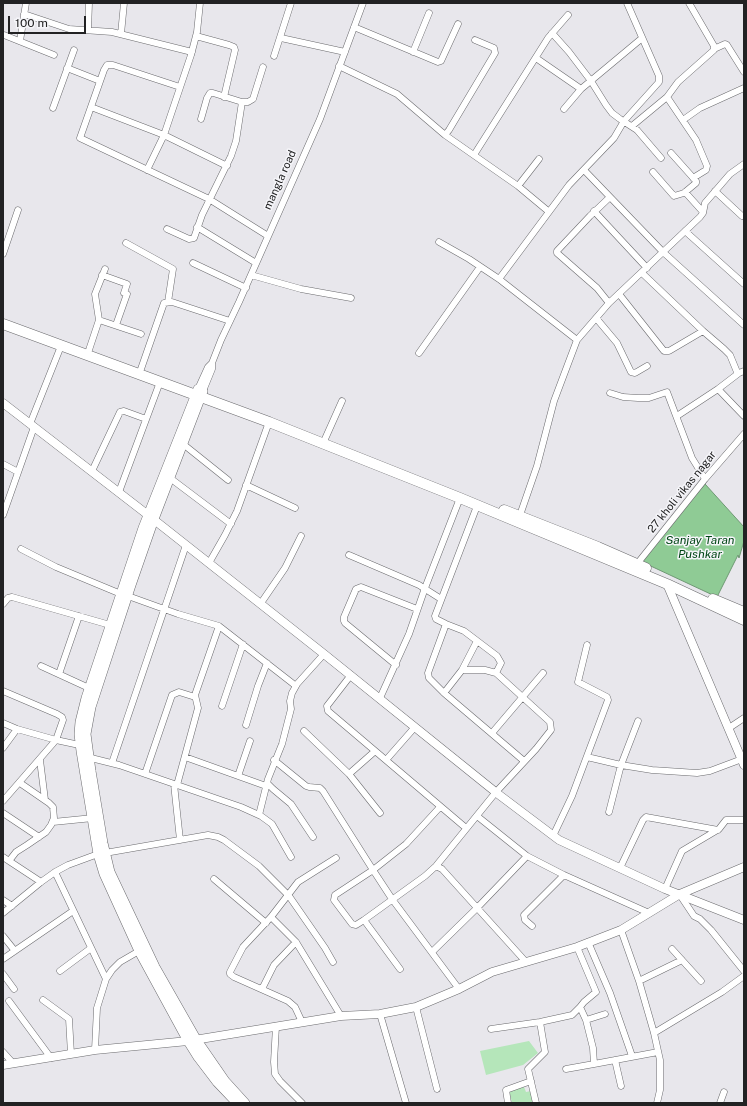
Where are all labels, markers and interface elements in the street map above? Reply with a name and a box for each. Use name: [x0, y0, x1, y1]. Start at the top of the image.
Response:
scale bar: [10, 8, 88, 34]
text: 100 m: [15, 16, 48, 30]
street label: mangla road: [261, 148, 299, 212]
street label: 27 kholi vikas nagar: [645, 448, 719, 536]
water label: Sanjay Taran Pushkar: [665, 533, 735, 561]

